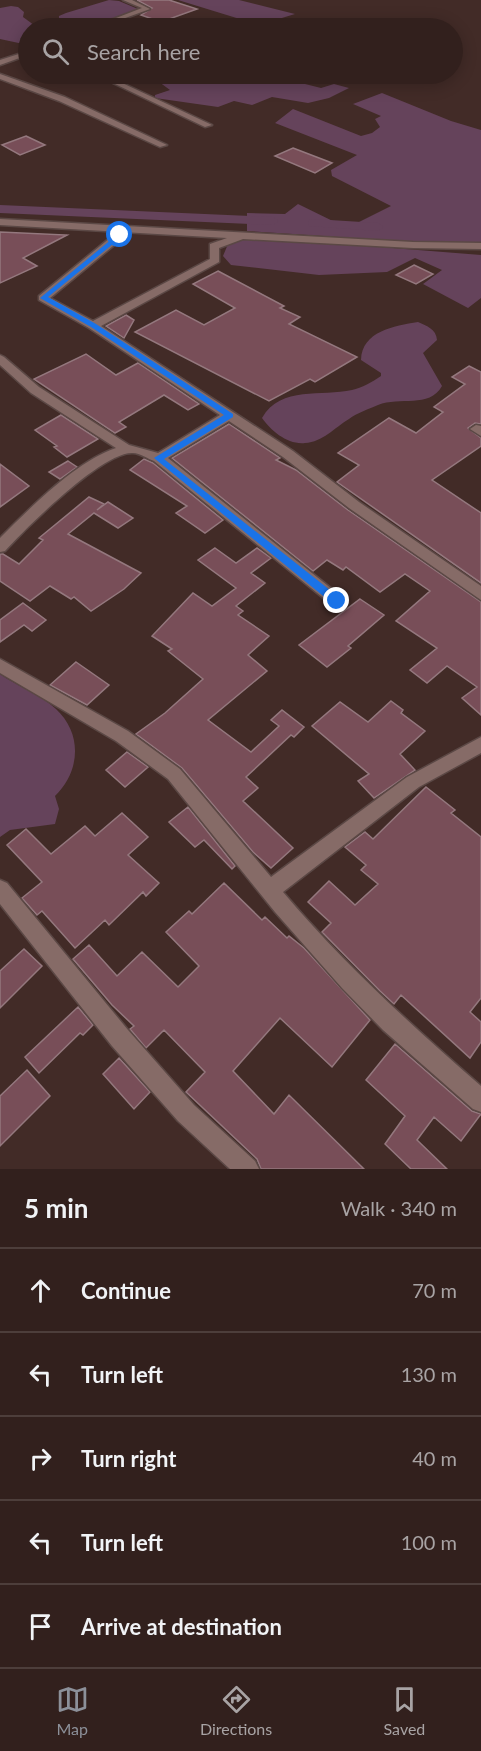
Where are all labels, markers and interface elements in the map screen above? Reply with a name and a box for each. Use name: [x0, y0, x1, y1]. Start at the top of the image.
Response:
search box: [18, 18, 463, 84]
icon: search: [39, 35, 72, 68]
text: Search here: [87, 38, 200, 65]
route start: [106, 221, 132, 247]
route end: [323, 587, 349, 613]
text: 5 min: [24, 1192, 88, 1224]
text: Walk · 340 m: [341, 1196, 457, 1220]
icon: ahead: [24, 1274, 57, 1307]
text: Continue: [81, 1277, 171, 1304]
text: 70 m: [412, 1278, 457, 1302]
icon: left: [24, 1358, 57, 1391]
text: Turn left: [81, 1361, 163, 1388]
text: 130 m: [401, 1362, 457, 1386]
icon: right: [24, 1442, 57, 1475]
text: Turn right: [81, 1445, 176, 1472]
text: 40 m: [412, 1446, 457, 1470]
icon: left: [24, 1526, 57, 1559]
text: Turn left: [81, 1529, 163, 1556]
text: 100 m: [401, 1530, 457, 1554]
icon: arrive: [24, 1610, 57, 1643]
text: Arrive at destination: [81, 1613, 282, 1640]
tab: Map: [56, 1683, 89, 1738]
tab: Directions: [200, 1683, 272, 1738]
tab: Saved: [384, 1683, 425, 1738]

